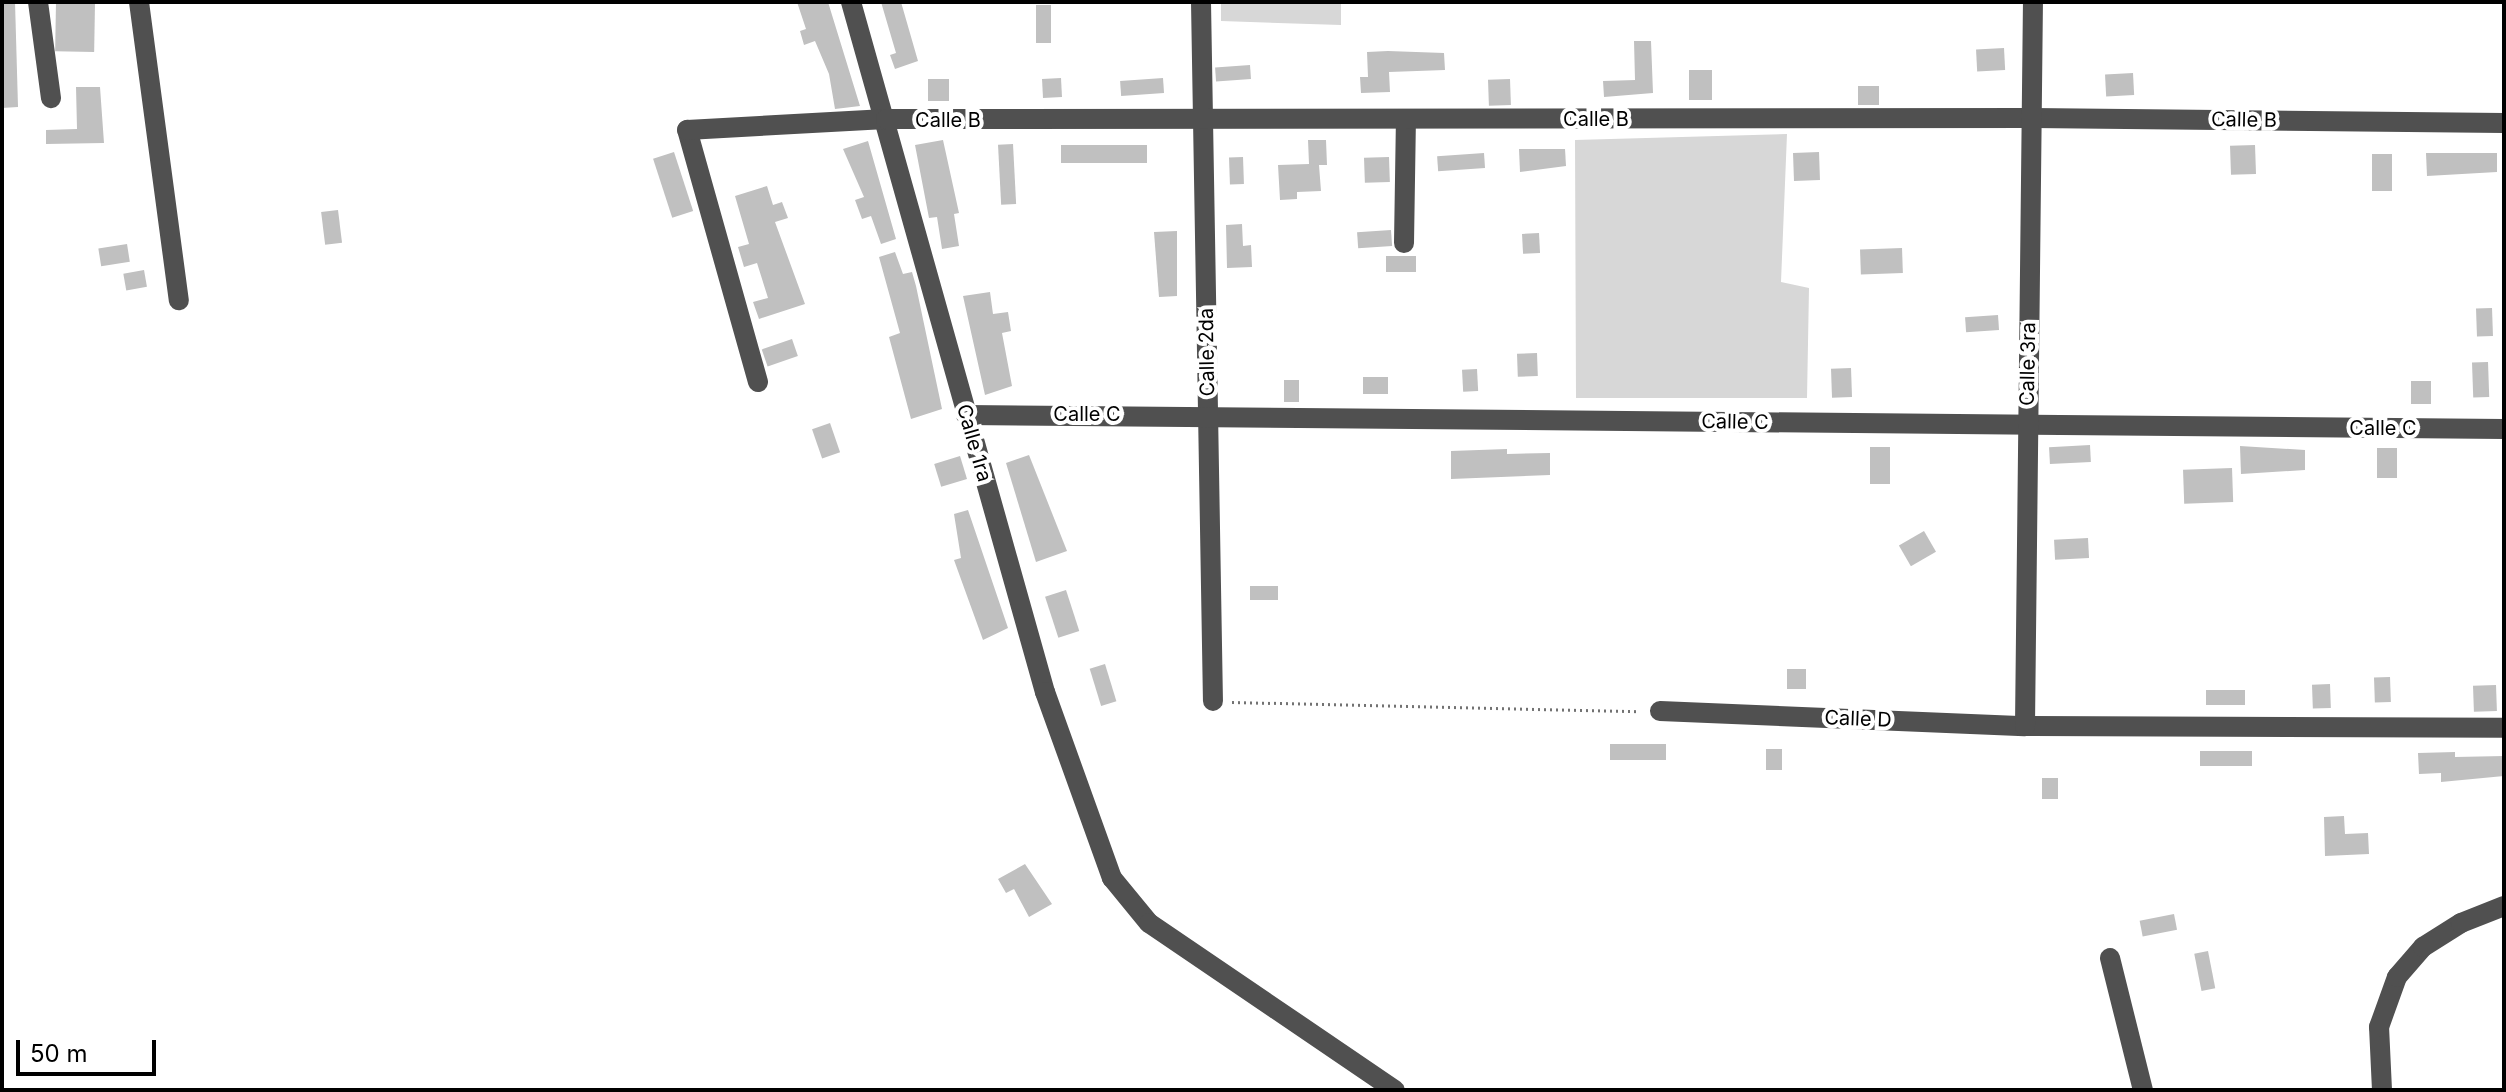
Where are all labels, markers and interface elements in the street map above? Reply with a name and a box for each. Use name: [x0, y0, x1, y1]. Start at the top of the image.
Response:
street label: Calle B: [1563, 107, 1629, 131]
street label: Calle B: [2211, 107, 2277, 133]
street label: Calle B: [915, 108, 981, 132]
street label: Calle 2da: [1194, 308, 1220, 396]
street label: Calle 3ra: [2015, 322, 2041, 406]
street label: Calle 1ra: [951, 401, 997, 485]
street label: Calle C: [1053, 402, 1121, 426]
street label: Calle C: [1701, 409, 1769, 435]
street label: Calle C: [2349, 416, 2417, 440]
street label: Calle D: [1824, 706, 1892, 732]
scale bar: [20, 1024, 160, 1074]
text: 50 m: [30, 1039, 88, 1068]

